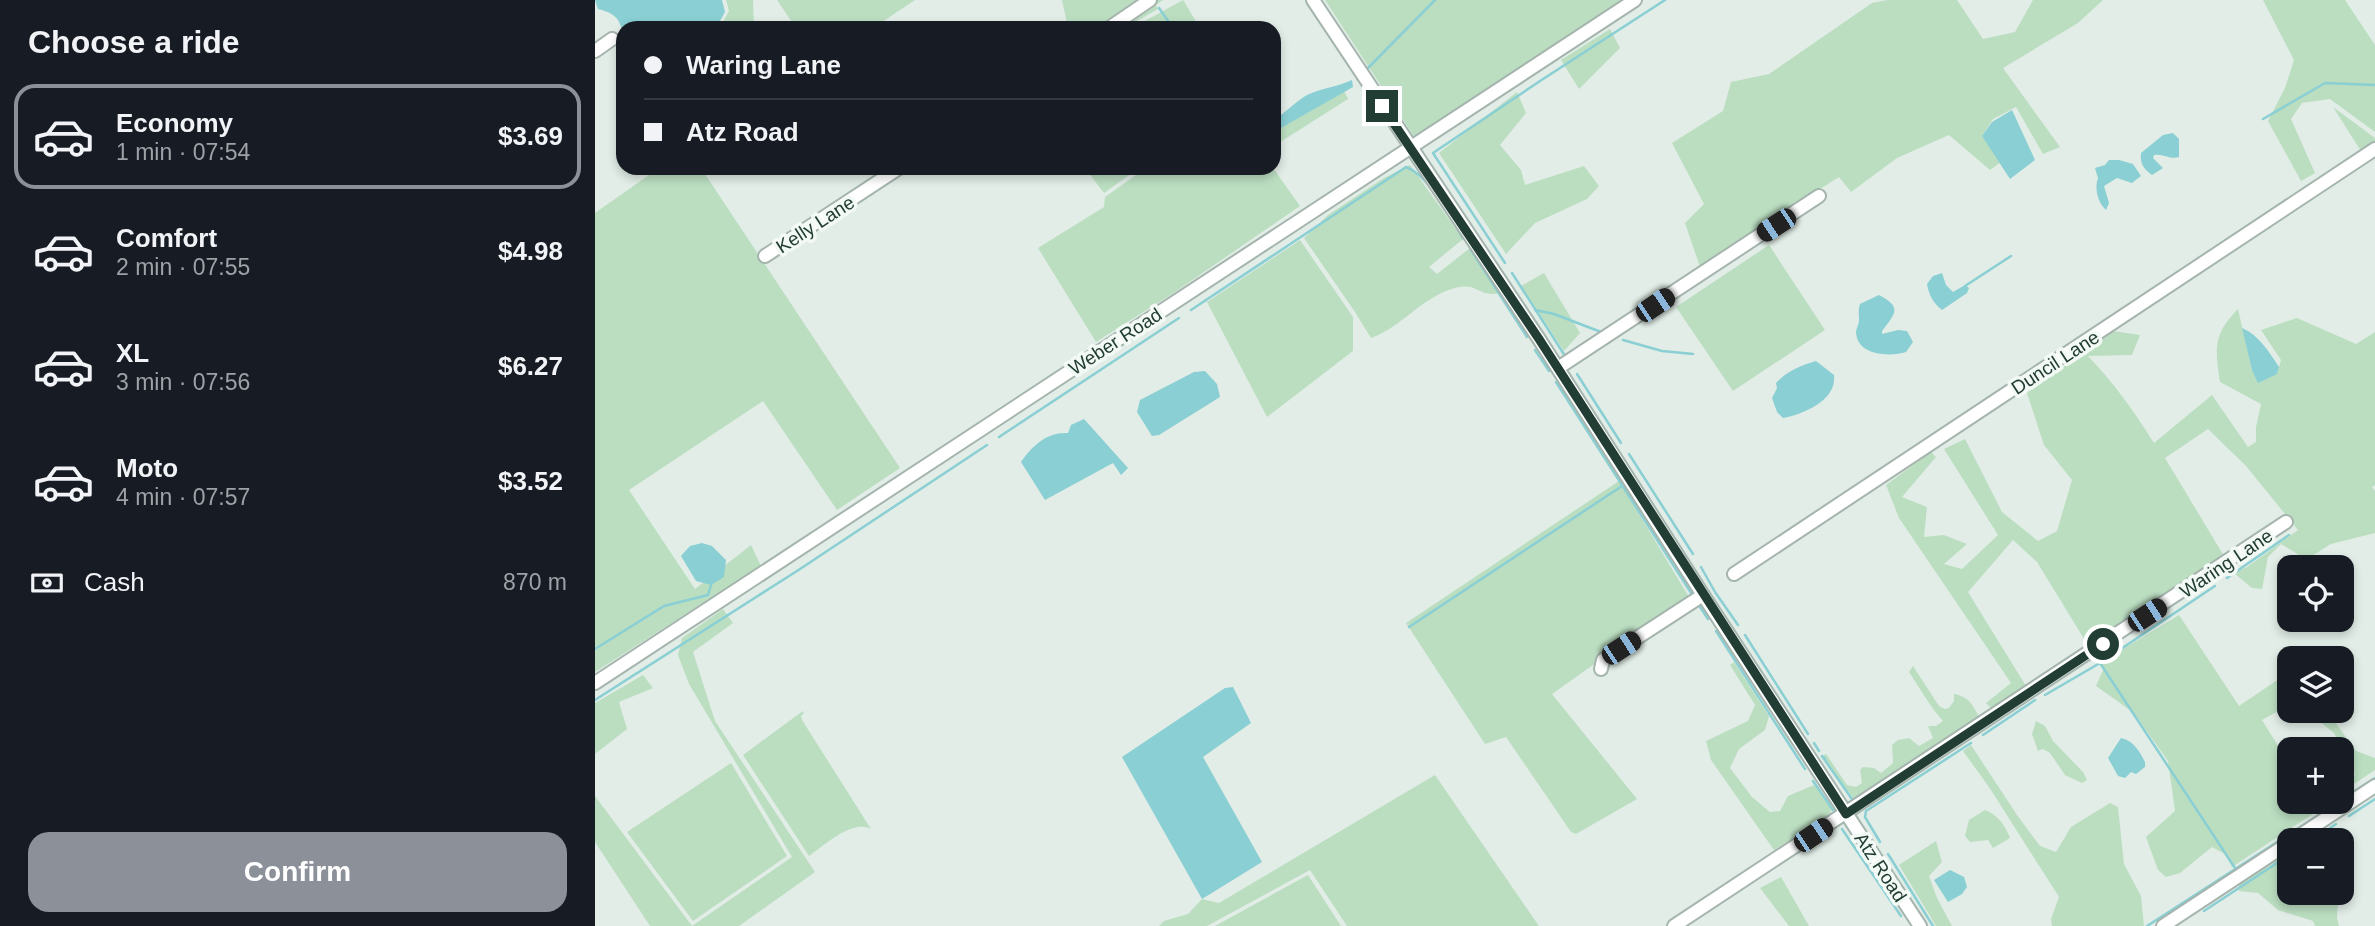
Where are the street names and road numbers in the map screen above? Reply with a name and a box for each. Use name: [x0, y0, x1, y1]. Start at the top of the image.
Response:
street label: Kelly Lane: [772, 191, 858, 257]
street label: Weber Road: [1065, 304, 1166, 379]
street label: Duncil Lane: [2007, 326, 2103, 399]
street label: Waring Lane: [2176, 525, 2277, 602]
street label: Atz Road: [1850, 829, 1911, 906]

